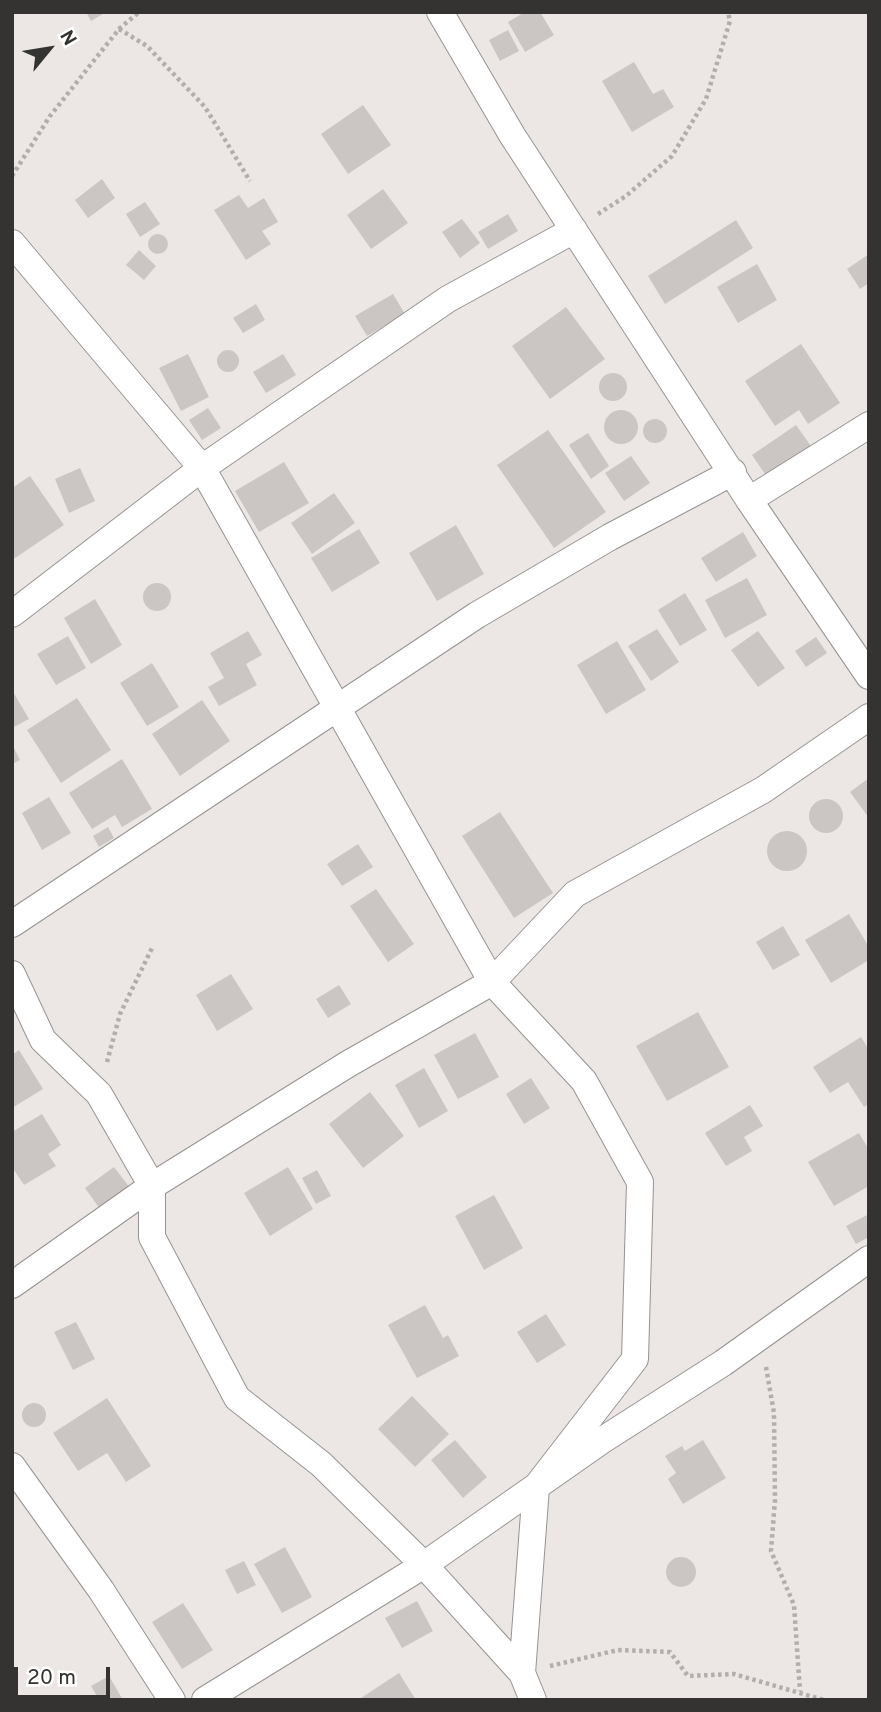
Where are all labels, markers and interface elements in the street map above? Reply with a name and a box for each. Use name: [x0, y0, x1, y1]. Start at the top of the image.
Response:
north arrow: [14, 14, 84, 84]
text: N: [53, 27, 81, 50]
scale bar: [18, 1652, 114, 1696]
text: 20 m: [27, 1665, 76, 1692]

